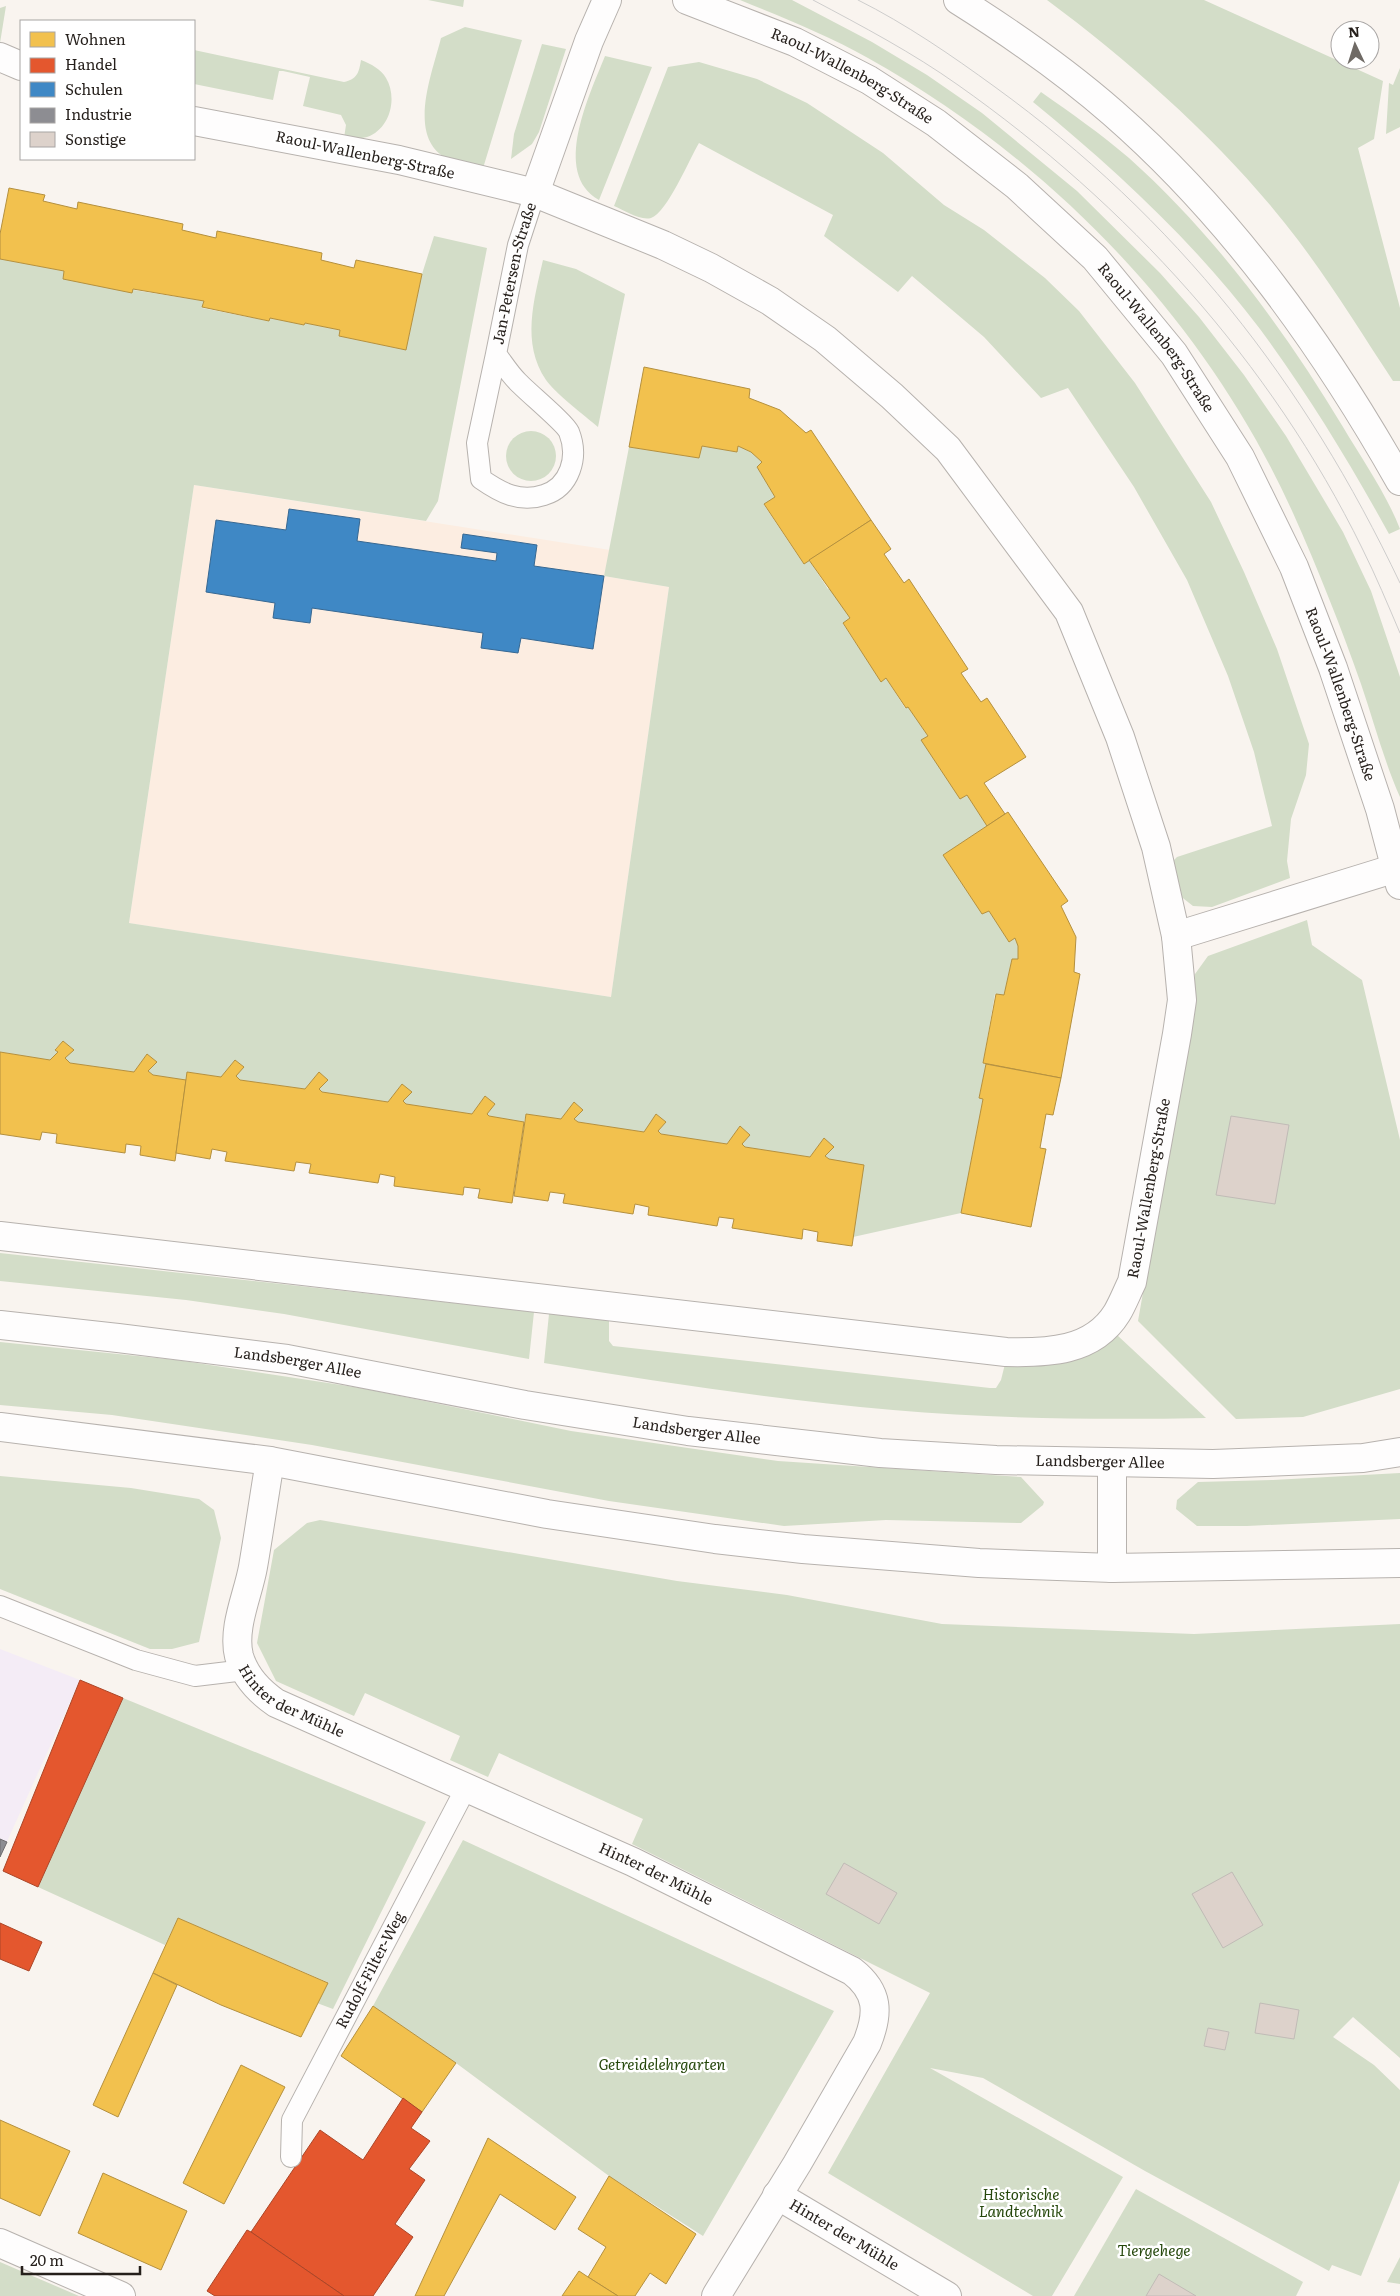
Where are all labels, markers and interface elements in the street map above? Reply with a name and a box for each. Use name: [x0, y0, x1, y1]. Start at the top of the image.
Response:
legend: [20, 20, 195, 160]
north arrow: [1330, 20, 1380, 70]
street label: Raoul-Wallenberg-Straße: [768, 21, 939, 129]
text: N: [1347, 21, 1361, 41]
text: Wohnen: [65, 27, 126, 50]
text: Handel: [65, 52, 117, 75]
text: Schulen: [65, 77, 123, 100]
text: Industrie: [65, 102, 132, 125]
street label: Raoul-Wallenberg-Straße: [274, 123, 457, 184]
text: Sonstige: [65, 127, 126, 150]
street label: Jan-Petersen-Straße: [485, 199, 541, 346]
street label: Raoul-Wallenberg-Straße: [1093, 257, 1222, 417]
street label: Raoul-Wallenberg-Straße: [1301, 603, 1383, 784]
street label: Raoul-Wallenberg-Straße: [1120, 1096, 1175, 1280]
street label: Landsberger Allee: [233, 1339, 364, 1383]
street label: Landsberger Allee: [631, 1409, 762, 1449]
street label: Landsberger Allee: [1035, 1448, 1165, 1473]
street label: Hinter der Mühle: [234, 1660, 349, 1742]
street label: Hinter der Mühle: [596, 1835, 718, 1910]
street label: Rudolf-Filter-Weg: [329, 1907, 410, 2032]
park label: Getreidelehrgarten: [598, 2052, 726, 2075]
park label: Historische Landtechnik: [979, 2182, 1064, 2222]
street label: Hinter der Mühle: [786, 2192, 904, 2275]
park label: Tiergehege: [1117, 2238, 1191, 2261]
scale bar: [22, 2244, 140, 2276]
text: 20 m: [30, 2248, 64, 2271]

